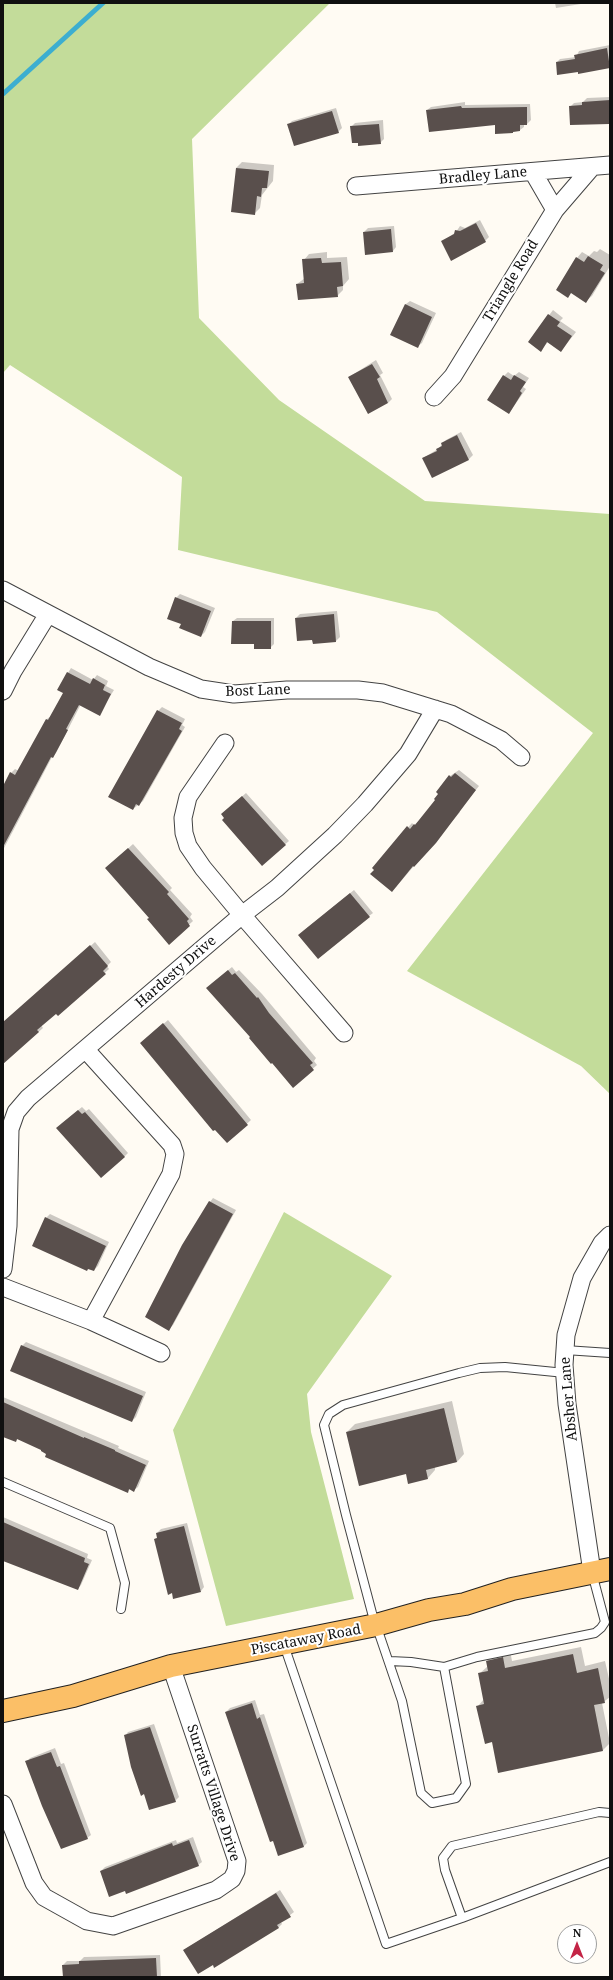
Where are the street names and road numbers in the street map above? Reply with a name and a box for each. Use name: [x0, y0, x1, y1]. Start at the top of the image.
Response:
street label: Bradley Lane: [438, 164, 528, 188]
street label: Triangle Road: [480, 237, 542, 325]
street label: Bost Lane: [225, 681, 291, 701]
street label: Hardesty Drive: [132, 932, 220, 1012]
street label: Absher Lane: [557, 1356, 581, 1442]
street label: Piscataway Road: [250, 1621, 362, 1659]
street label: Surratts Village Drive: [183, 1722, 243, 1864]

